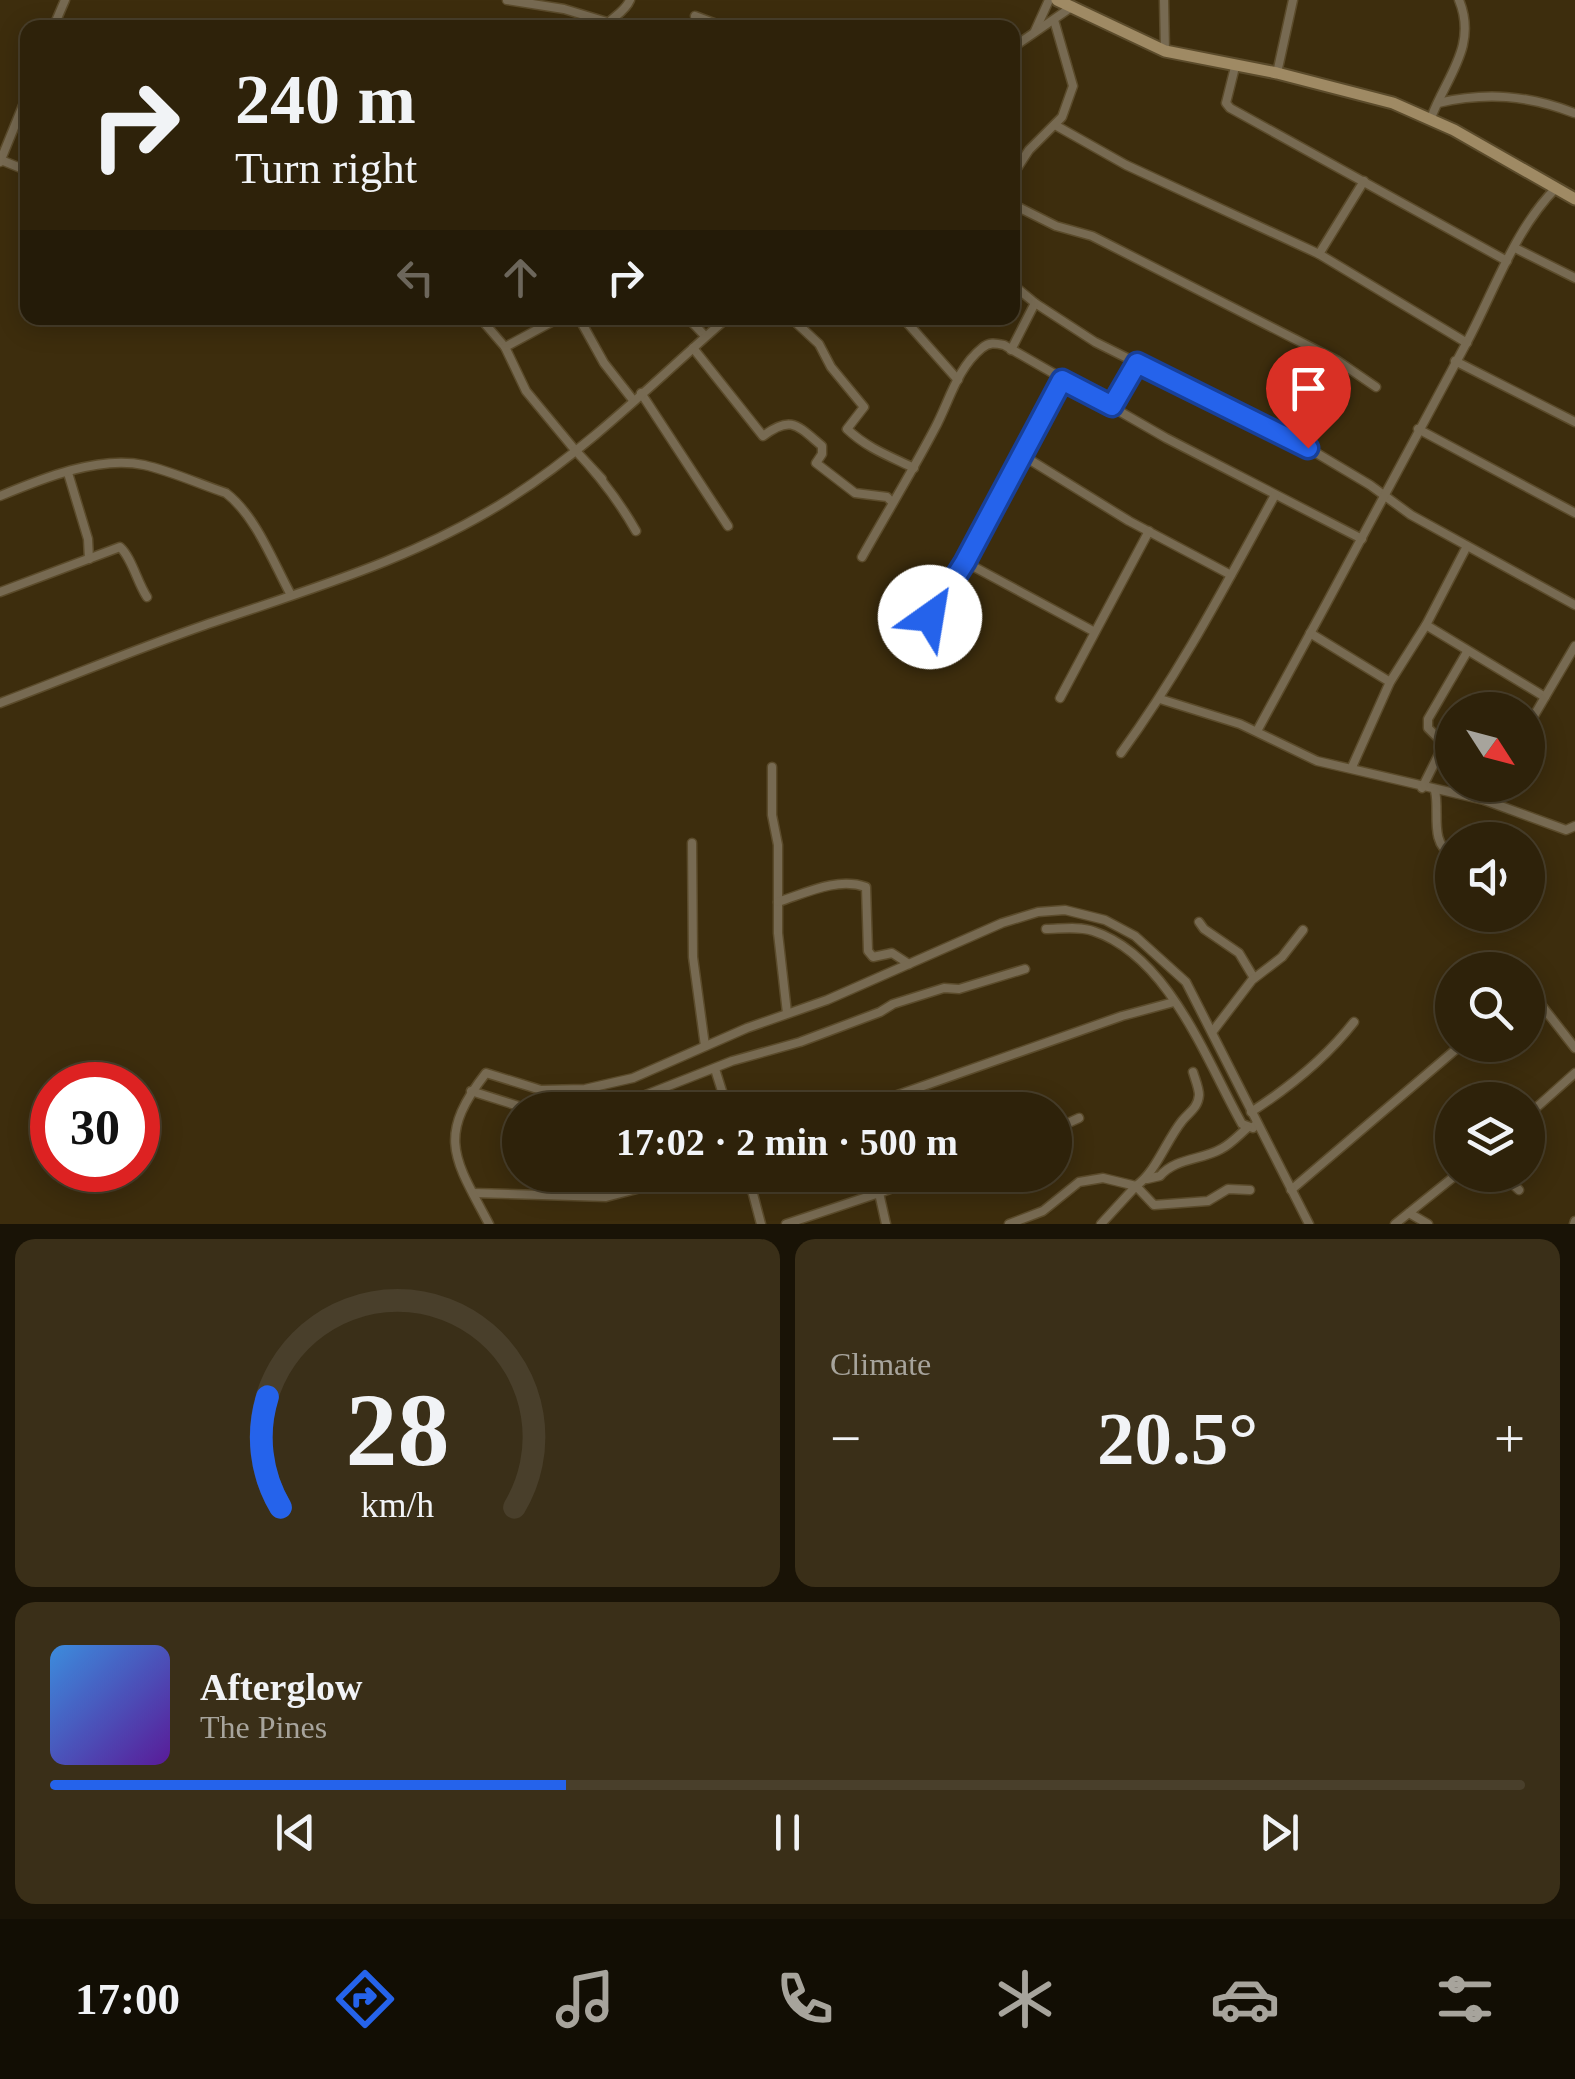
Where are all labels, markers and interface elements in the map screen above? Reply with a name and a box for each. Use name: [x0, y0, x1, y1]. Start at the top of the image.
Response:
icon: right: [70, 60, 200, 190]
text: 240 m: [235, 61, 416, 138]
text: Turn right: [235, 143, 417, 193]
icon: left: [388, 250, 443, 305]
icon: ahead: [493, 250, 548, 305]
icon: right: [598, 250, 653, 305]
pin: [1266, 346, 1351, 449]
icon: arrive: [1281, 361, 1336, 416]
position arrow: [878, 565, 982, 669]
north arrow: [1435, 692, 1545, 802]
map controls: [1435, 692, 1545, 1192]
button: sound: [1435, 822, 1545, 932]
button: search: [1435, 952, 1545, 1062]
speed limit sign: 30: [30, 1062, 160, 1192]
button: layers: [1435, 1082, 1545, 1192]
text: 17:02 · 2 min · 500 m: [616, 1121, 958, 1163]
text: Climate: [830, 1346, 931, 1382]
text: 28: [346, 1372, 450, 1487]
text: 20.5°: [1097, 1397, 1258, 1480]
text: −: [830, 1408, 861, 1469]
text: +: [1494, 1408, 1525, 1469]
text: km/h: [361, 1485, 434, 1525]
text: Afterglow: [200, 1666, 362, 1708]
text: The Pines: [200, 1709, 327, 1745]
icon: previous: [268, 1805, 323, 1860]
icon: pause: [760, 1805, 815, 1860]
icon: next: [1252, 1805, 1307, 1860]
icon: directions: [330, 1964, 400, 2034]
icon: music: [550, 1964, 620, 2034]
icon: phone: [770, 1964, 840, 2034]
icon: climate: [990, 1964, 1060, 2034]
icon: car: [1210, 1964, 1280, 2034]
icon: filters: [1430, 1964, 1500, 2034]
text: 17:00: [75, 1974, 180, 2024]

